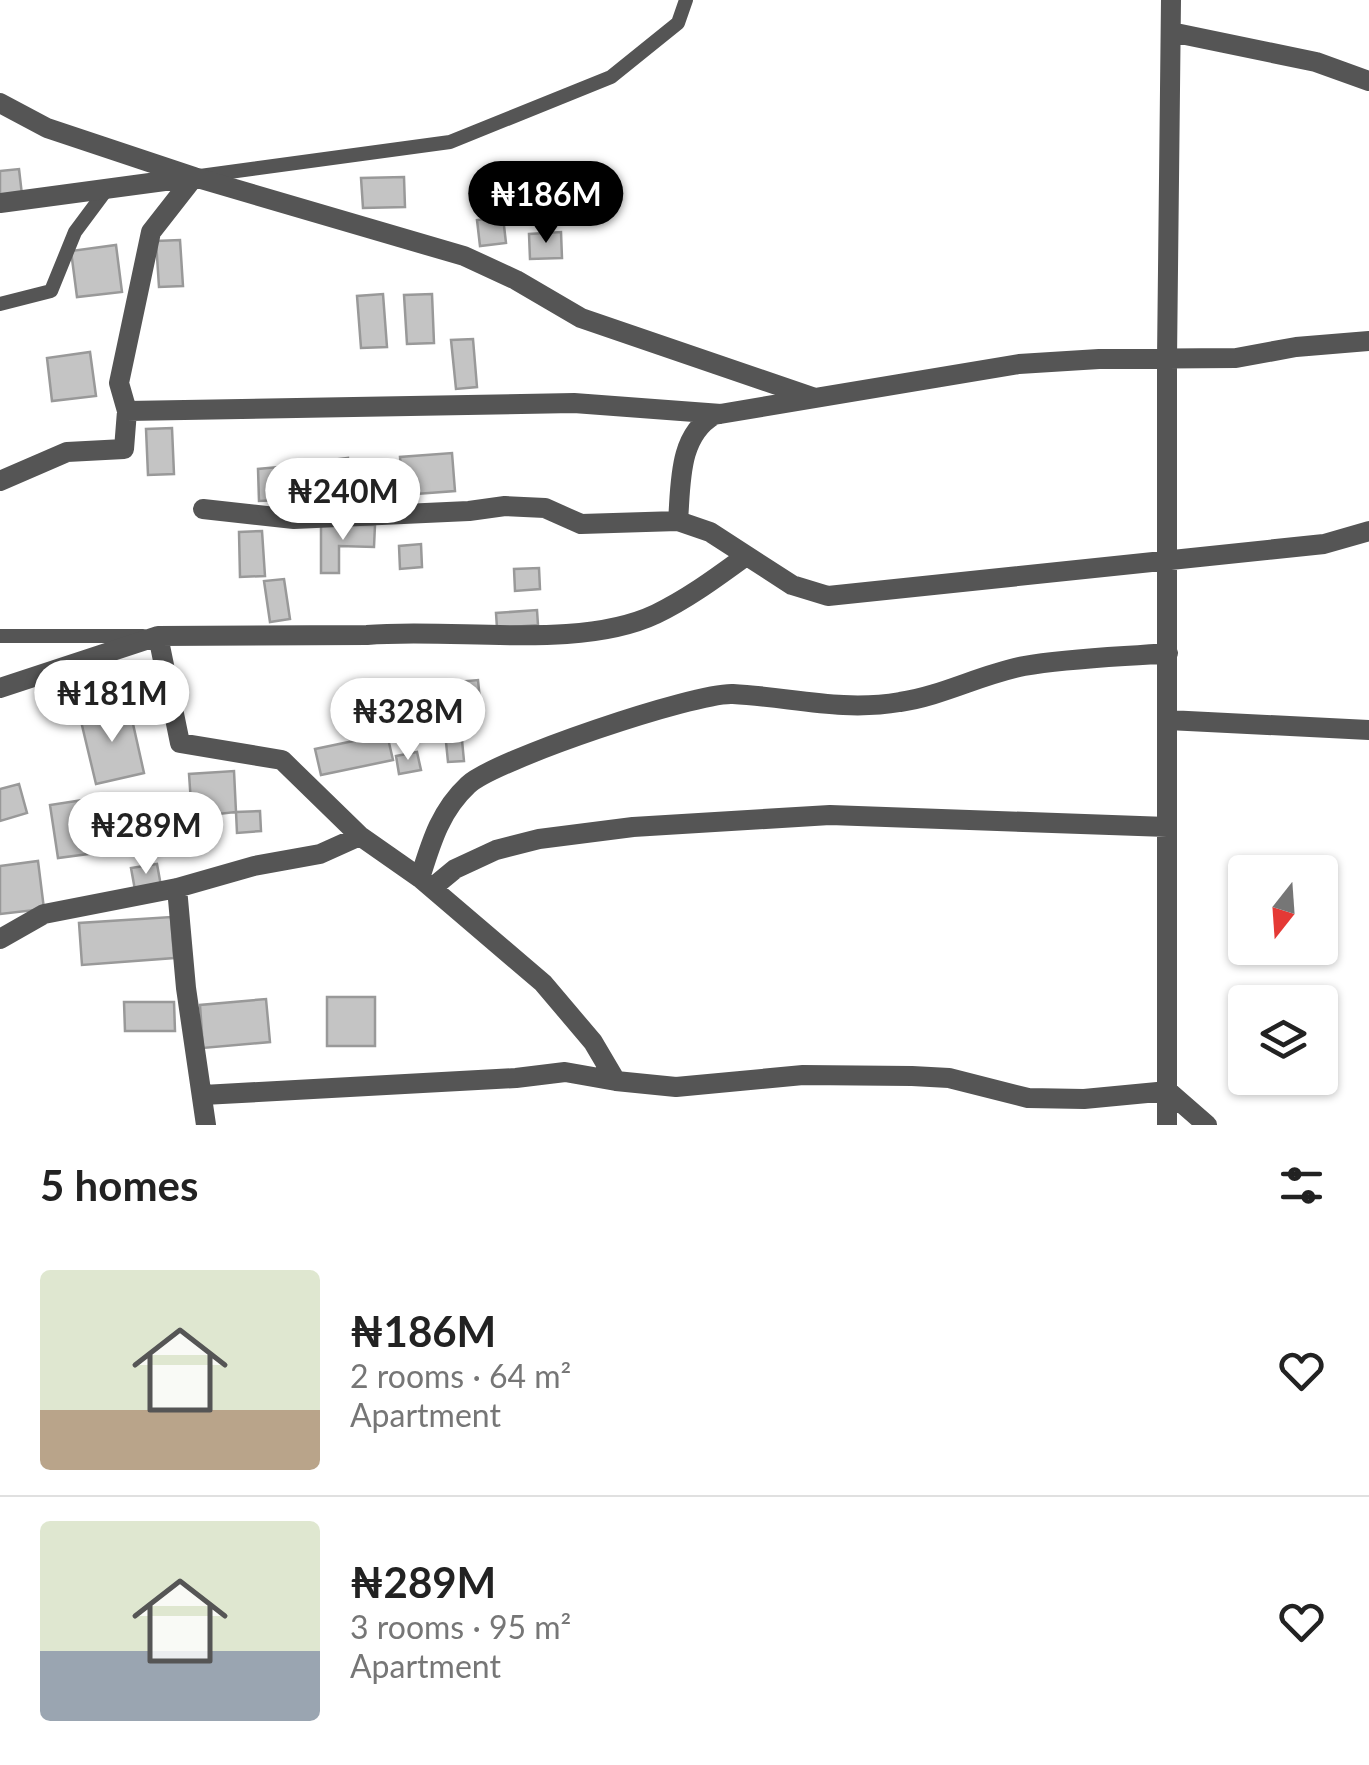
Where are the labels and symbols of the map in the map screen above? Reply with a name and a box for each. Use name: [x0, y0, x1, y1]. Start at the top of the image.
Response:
pin: ₦186M: [476, 161, 616, 246]
pin: ₦240M: [273, 458, 413, 543]
pin: ₦181M: [42, 660, 182, 745]
pin: ₦328M: [338, 678, 478, 763]
pin: ₦289M: [76, 792, 216, 877]
north arrow: [1228, 855, 1338, 965]

